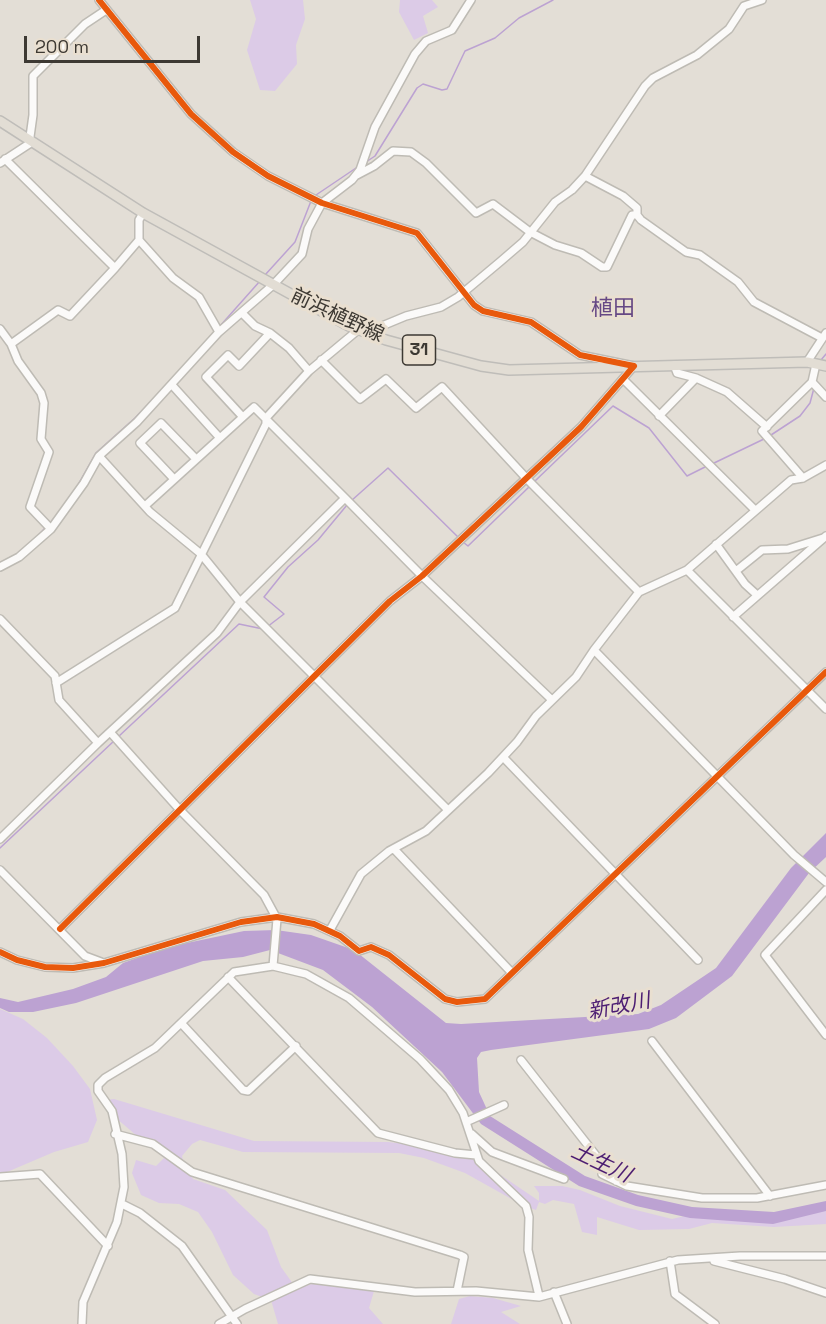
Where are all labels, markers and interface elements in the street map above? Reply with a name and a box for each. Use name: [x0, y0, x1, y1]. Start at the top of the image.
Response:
scale bar: [27, 24, 202, 62]
text: 200 m: [35, 35, 89, 58]
street label: 前浜植野線: [287, 284, 387, 348]
district label: 植田: [591, 296, 635, 322]
road number: 31: [402, 335, 436, 365]
water label: 新改川: [586, 989, 652, 1025]
water label: 土生川: [567, 1139, 635, 1189]

